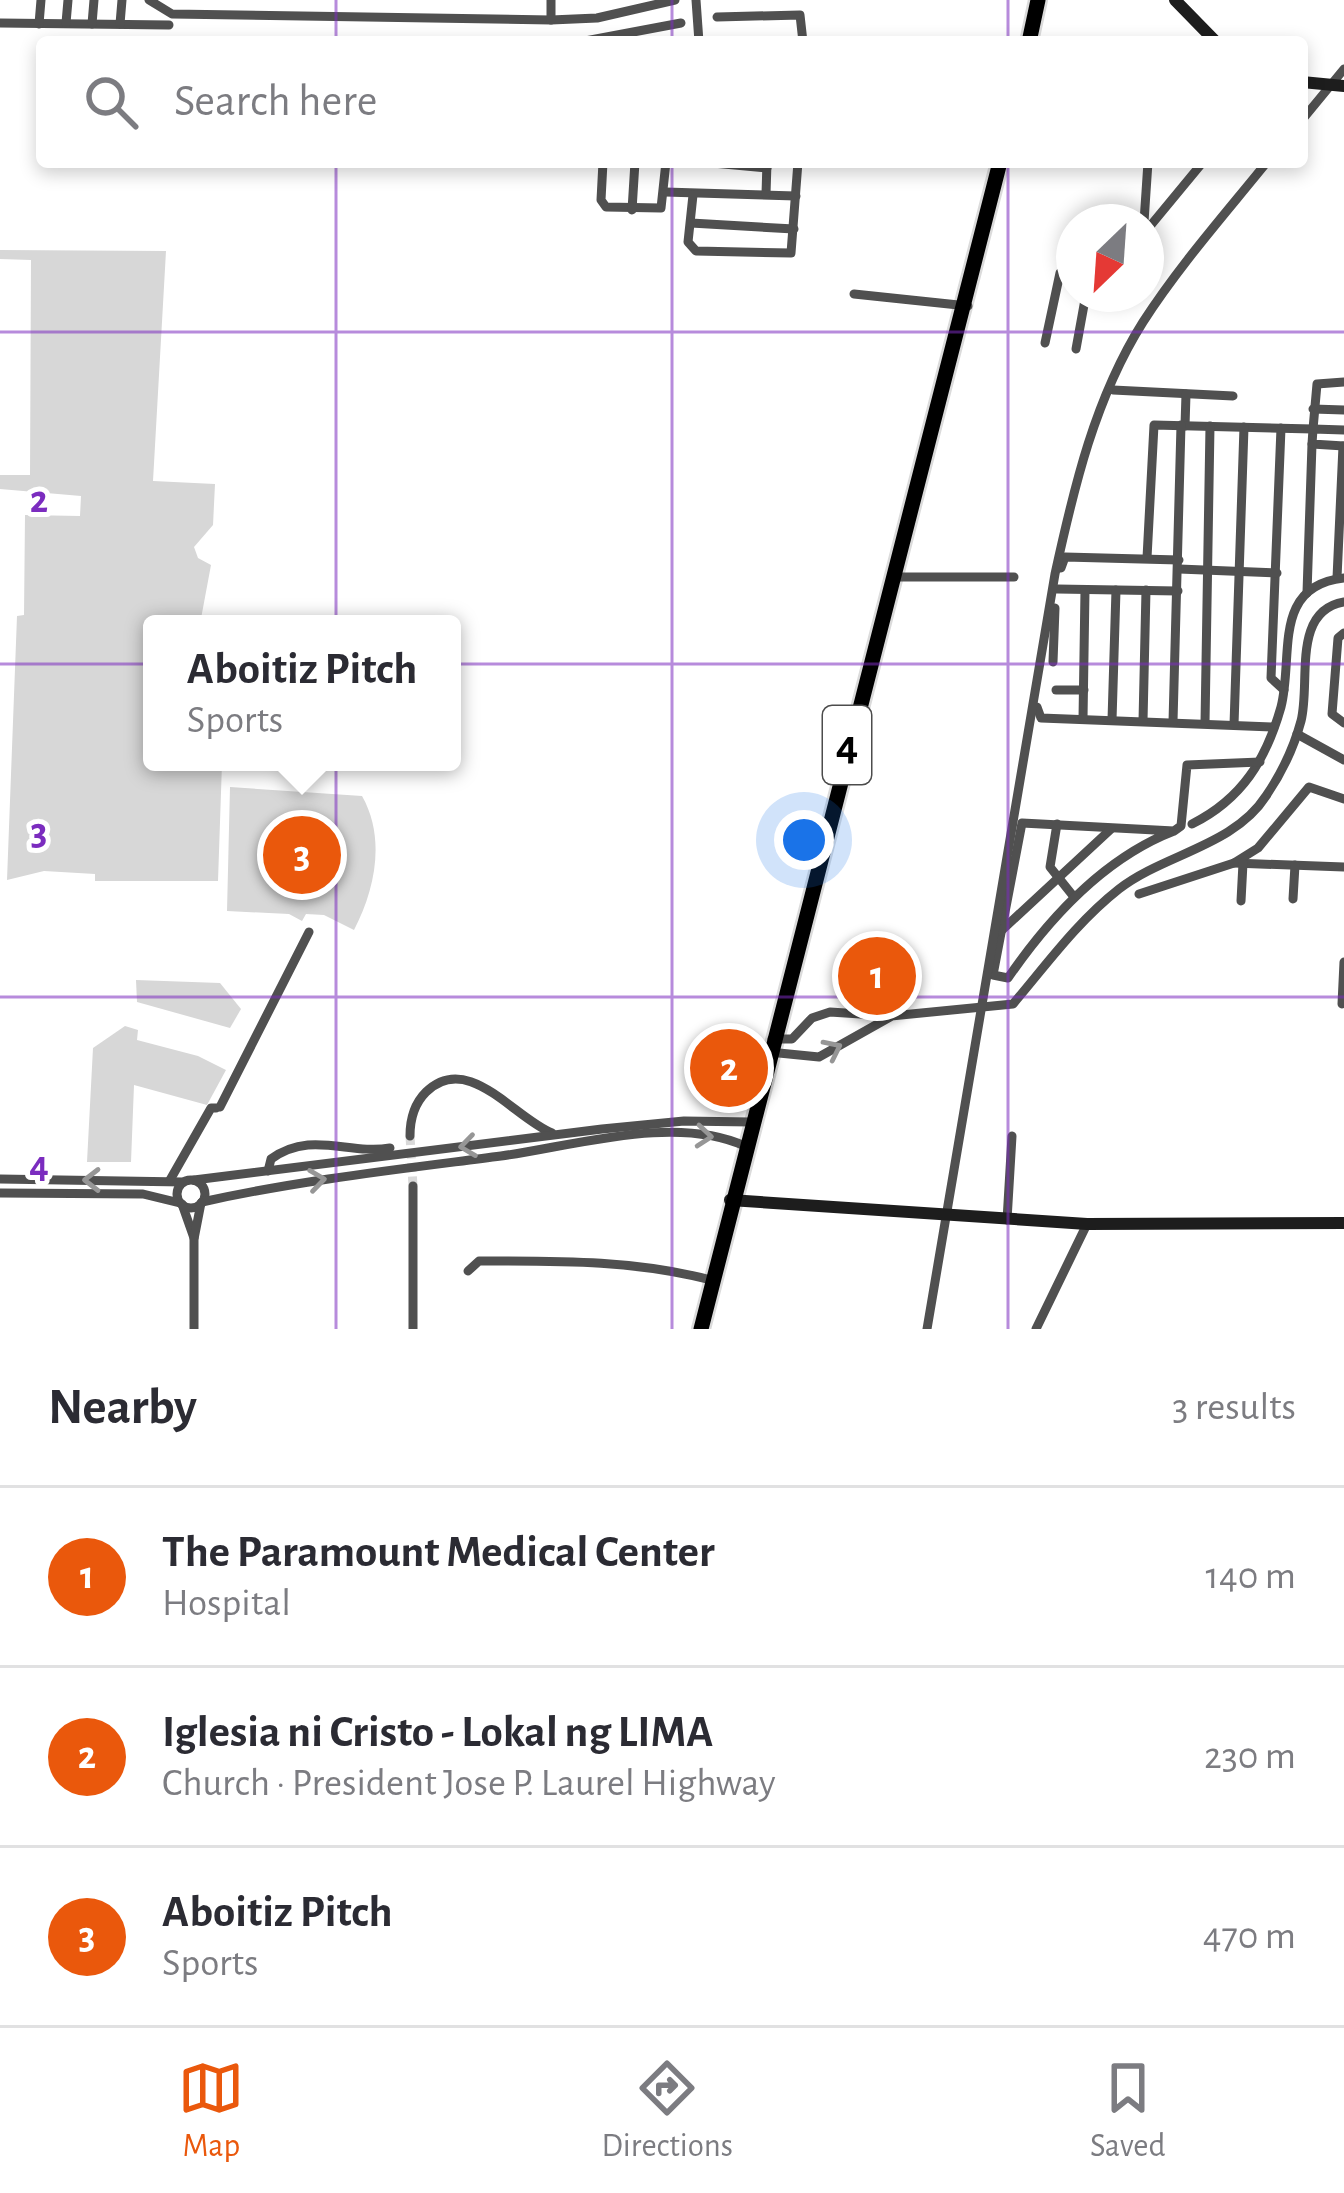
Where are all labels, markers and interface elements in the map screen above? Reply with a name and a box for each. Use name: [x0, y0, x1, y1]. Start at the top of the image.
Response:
search box: [36, 36, 1308, 168]
icon: search: [78, 69, 144, 135]
text: Search here: [174, 79, 377, 124]
north arrow: [1056, 204, 1164, 312]
text: 2: [30, 481, 48, 520]
popup: [143, 615, 461, 771]
text: Aboitiz Pitch: [187, 647, 417, 692]
text: Sports: [187, 701, 283, 740]
road number: 4: [823, 706, 871, 784]
pin: 3: [263, 810, 341, 900]
your location: [774, 810, 834, 870]
text: 3: [31, 813, 47, 852]
pin: 1: [838, 931, 916, 1021]
pin: 2: [690, 1023, 768, 1113]
one-way arrow: [821, 1040, 842, 1063]
one-way arrow: [695, 1123, 714, 1148]
one-way arrow: [458, 1132, 477, 1158]
text: 4: [29, 1146, 49, 1185]
one-way arrow: [82, 1167, 100, 1193]
one-way arrow: [307, 1168, 327, 1194]
text: Nearby: [48, 1382, 197, 1433]
text: 3 results: [1172, 1388, 1296, 1427]
text: The Paramount Medical Center: [162, 1530, 715, 1575]
text: 1: [80, 1557, 94, 1596]
text: 140 m: [1206, 1557, 1296, 1596]
text: Hospital: [162, 1584, 291, 1623]
text: Iglesia ni Cristo - Lokal ng LIMA: [162, 1710, 713, 1755]
text: 2: [78, 1737, 96, 1776]
text: 230 m: [1204, 1737, 1296, 1776]
text: Church · President Jose P. Laurel Highway: [162, 1764, 776, 1803]
text: Aboitiz Pitch: [162, 1890, 392, 1935]
text: 3: [79, 1917, 95, 1956]
text: 470 m: [1203, 1917, 1296, 1956]
text: Sports: [162, 1944, 259, 1983]
tab: Map: [178, 2055, 244, 2167]
tab: Directions: [601, 2055, 733, 2167]
tab: Saved: [1090, 2055, 1165, 2167]

